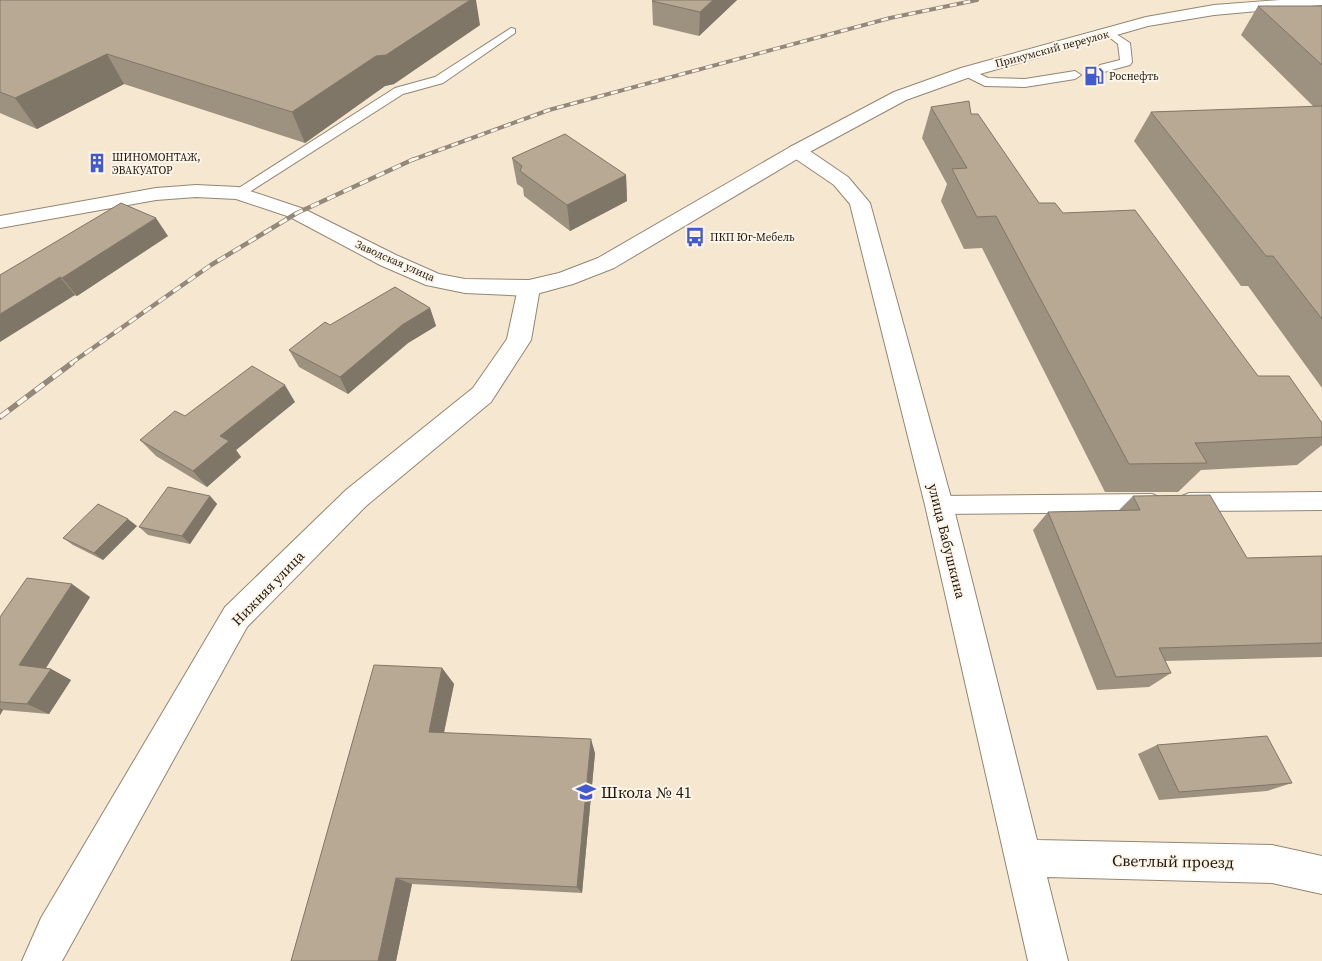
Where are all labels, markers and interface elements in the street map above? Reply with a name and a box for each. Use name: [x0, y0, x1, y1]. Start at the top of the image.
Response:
street label: Прикумский переулок: [993, 27, 1111, 71]
fuel station icon: Роснефть: [1083, 65, 1105, 87]
place label: Роснефть: [1109, 69, 1159, 84]
place label: ШИНОМОНТАЖ, ЭВАКУАТОР: [112, 150, 201, 178]
building icon: ШИНОМОНТАЖ, ЭВАКУАТОР: [86, 152, 108, 174]
bus stop icon: ПКП Юг-Мебель: [684, 226, 706, 248]
place label: ПКП Юг-Мебель: [710, 230, 795, 245]
street label: Заводская улица: [353, 237, 438, 285]
street label: улица Бабушкина: [923, 481, 971, 601]
street label: Нижняя улица: [227, 546, 310, 630]
school or university icon: Школа № 41: [575, 781, 597, 803]
place label: Школа № 41: [601, 781, 692, 803]
street label: Светлый проезд: [1112, 849, 1234, 873]

